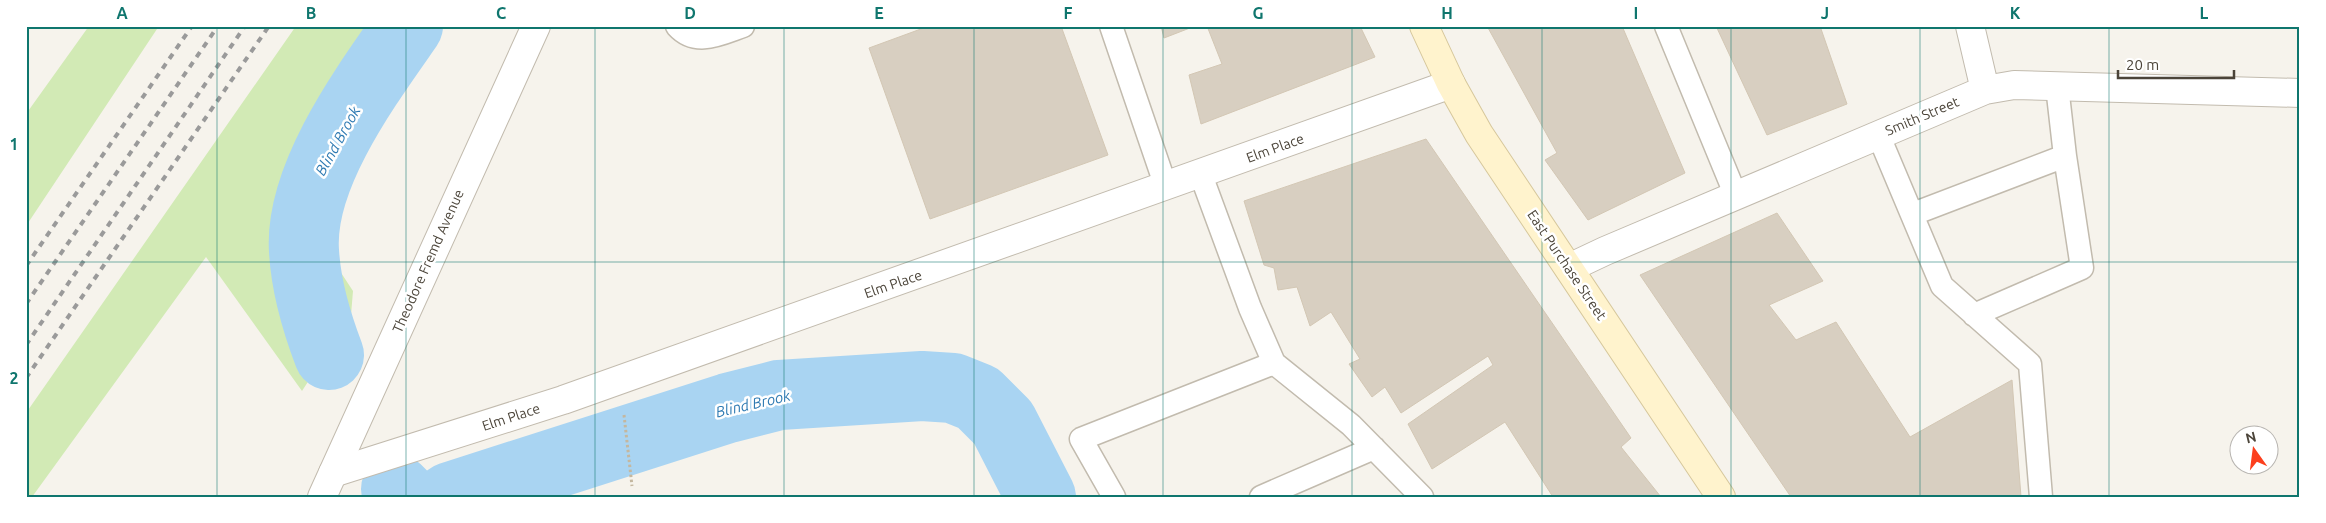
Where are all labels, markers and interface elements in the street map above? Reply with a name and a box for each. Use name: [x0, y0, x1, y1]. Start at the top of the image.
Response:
text: A: [116, 4, 128, 22]
text: B: [306, 4, 316, 22]
text: C: [496, 4, 506, 22]
text: D: [684, 4, 696, 22]
text: E: [874, 4, 884, 22]
text: F: [1064, 4, 1073, 22]
text: G: [1252, 4, 1264, 22]
text: H: [1441, 4, 1453, 22]
text: I: [1634, 4, 1638, 22]
text: J: [1821, 4, 1829, 22]
text: K: [2010, 4, 2021, 22]
text: L: [2200, 4, 2209, 22]
scale bar: [2118, 48, 2235, 80]
text: 20 m: [2126, 56, 2159, 73]
street label: Smith Street: [1883, 93, 1962, 139]
water label: Blind Brook: [312, 103, 364, 178]
street label: Elm Place: [1244, 130, 1306, 166]
text: 1: [9, 135, 19, 153]
street label: Theodore Fremd Avenue: [389, 187, 467, 335]
street label: East Purchase Street: [1524, 207, 1610, 323]
street label: Elm Place: [862, 267, 924, 301]
text: 2: [9, 369, 19, 387]
water label: Blind Brook: [714, 387, 792, 420]
street label: Elm Place: [480, 400, 542, 434]
north arrow: [2228, 426, 2278, 476]
text: N: [2244, 428, 2258, 446]

